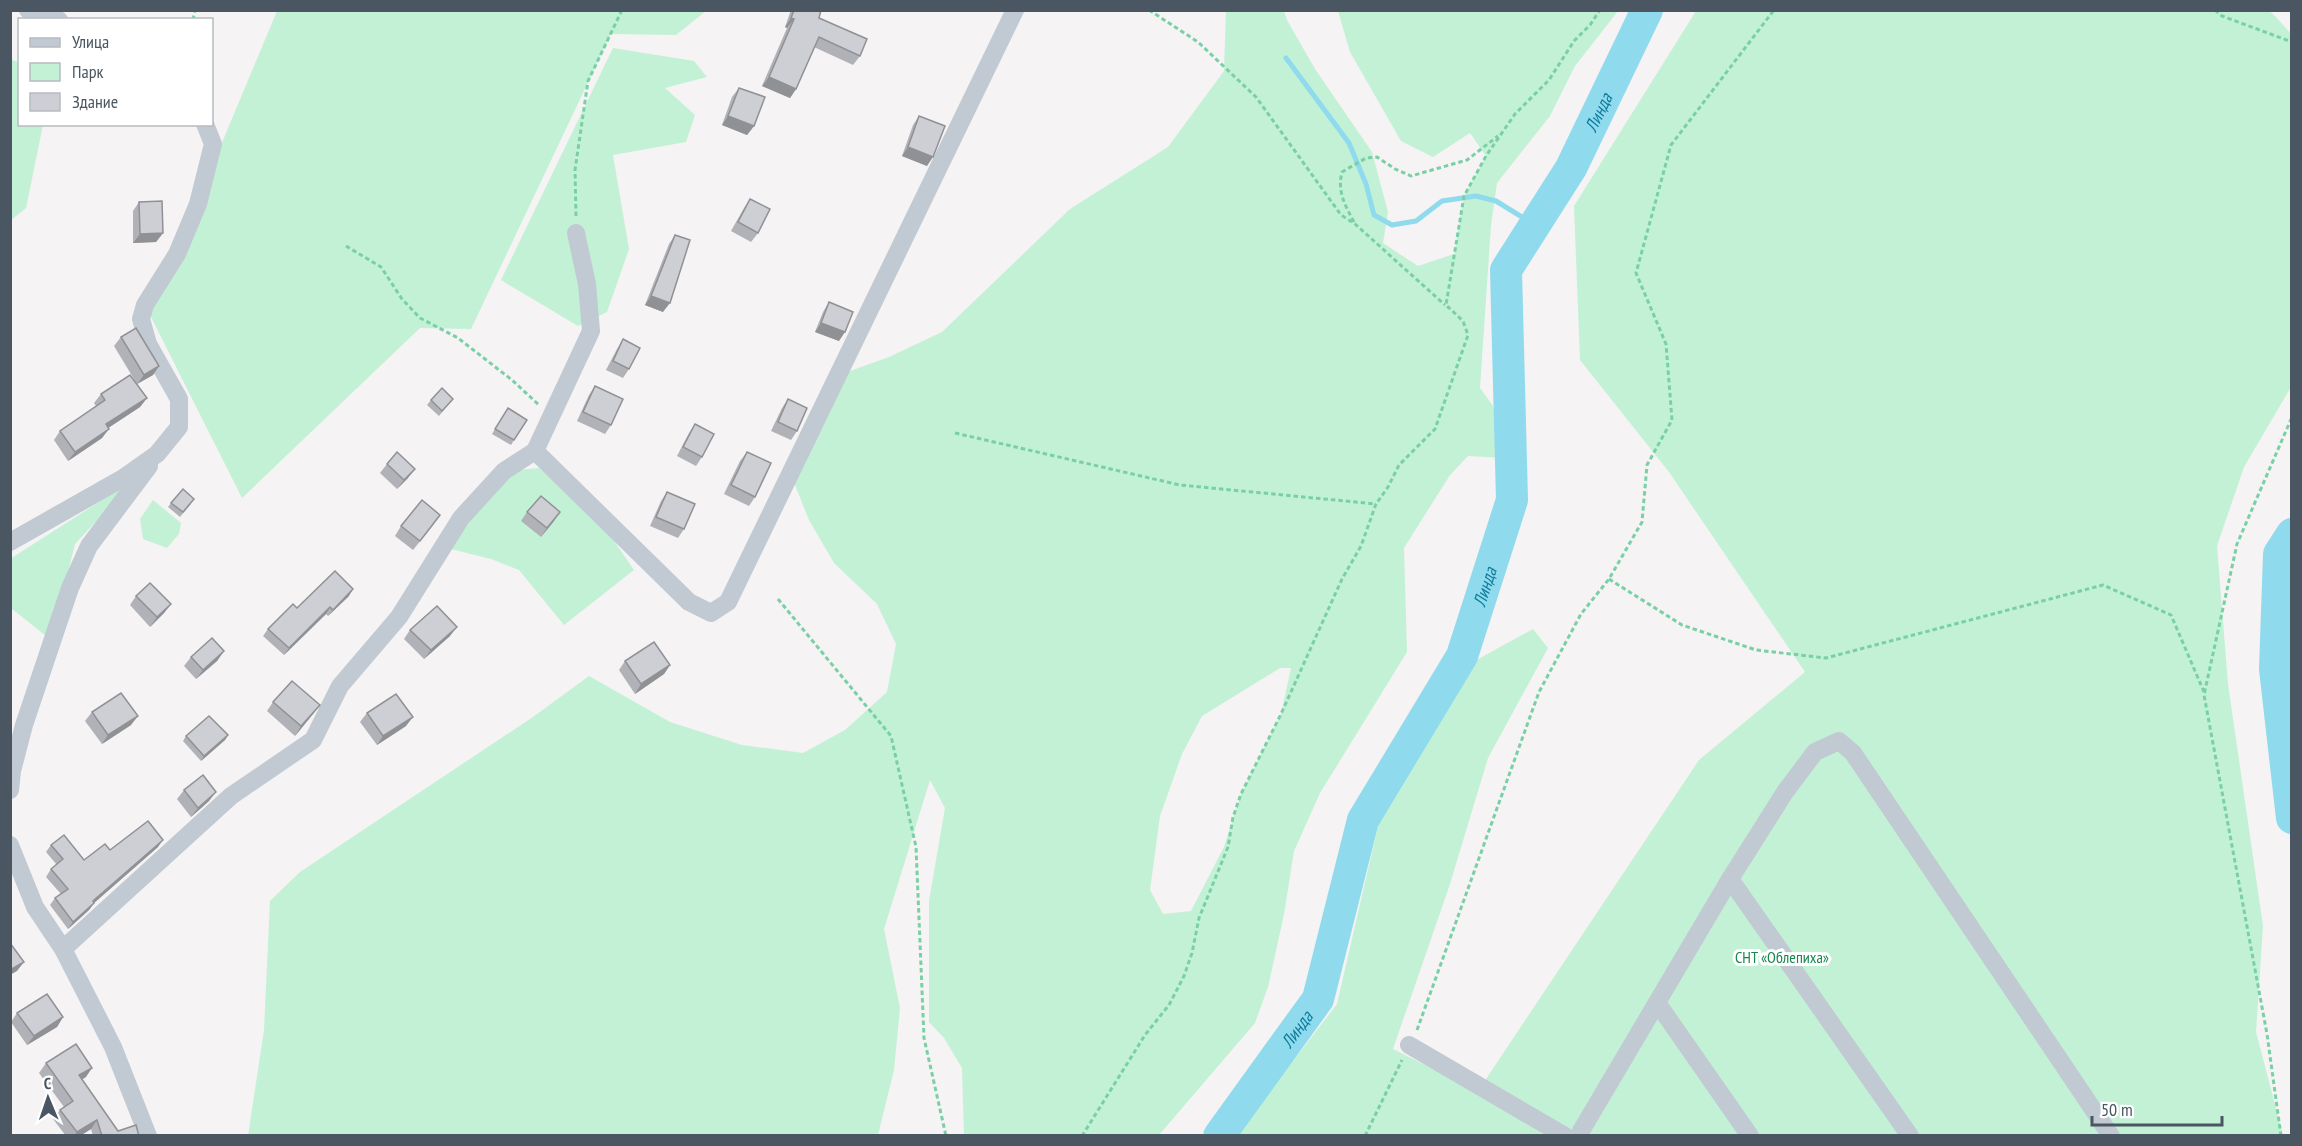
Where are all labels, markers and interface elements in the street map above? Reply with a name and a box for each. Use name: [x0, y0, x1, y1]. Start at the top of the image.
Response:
legend: [18, 18, 213, 126]
text: Улица: [72, 30, 109, 53]
text: Парк: [72, 60, 103, 83]
water label: Линда: [1578, 88, 1617, 136]
text: Здание: [72, 90, 118, 113]
water label: Линда: [1467, 563, 1502, 610]
park label: СНТ «Облепиха»: [1735, 947, 1829, 967]
water label: Линда: [1275, 1005, 1318, 1053]
north arrow: [18, 1068, 78, 1128]
text: С: [43, 1073, 52, 1093]
scale bar: [2092, 1089, 2222, 1127]
text: 50 m: [2101, 1098, 2133, 1121]

